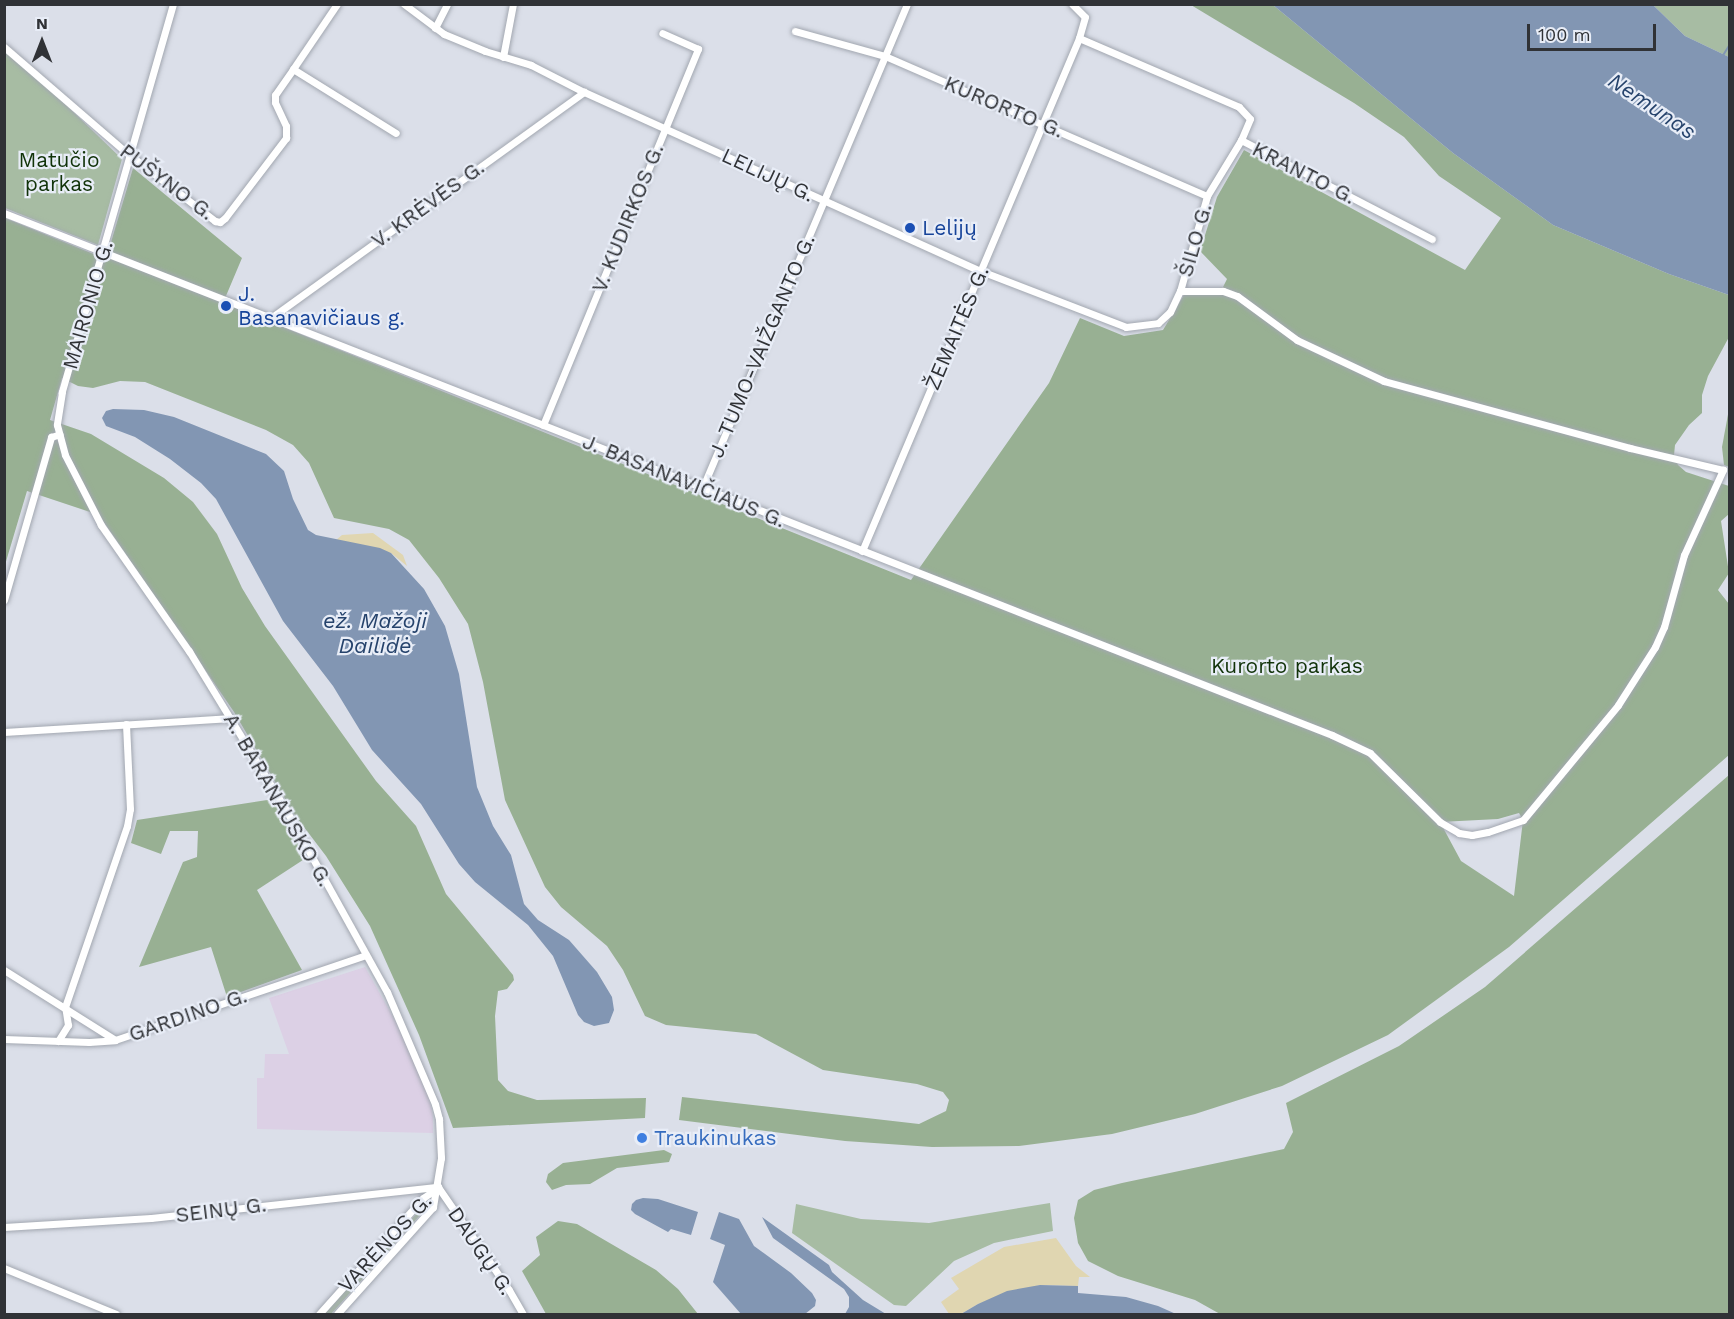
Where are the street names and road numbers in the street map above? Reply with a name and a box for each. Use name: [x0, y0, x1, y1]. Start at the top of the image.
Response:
street label: KURORTO G.: [940, 70, 1068, 144]
street label: KRANTO G.: [1248, 136, 1360, 210]
street label: PUŠYNO G.: [115, 138, 219, 226]
street label: V. KUDIRKOS G.: [587, 140, 669, 296]
street label: LELIJŲ G.: [718, 143, 818, 207]
street label: V. KRĖVĖS G.: [367, 155, 489, 253]
street label: ŠILO G.: [1172, 200, 1218, 280]
street label: J. TUMO-VAIŽGANTO G.: [703, 230, 821, 462]
street label: MAIRONIO G.: [58, 238, 118, 372]
street label: ŽEMAITĖS G.: [920, 262, 994, 394]
street label: J. BASANAVIČIAUS G.: [579, 429, 789, 533]
street label: A. BARANAUSKO G.: [218, 709, 338, 891]
street label: GARDINO G.: [126, 983, 250, 1047]
street label: VARĖNOS G.: [333, 1188, 437, 1298]
street label: SEINŲ G.: [174, 1192, 268, 1228]
street label: DAUGŲ G.: [442, 1202, 520, 1300]

